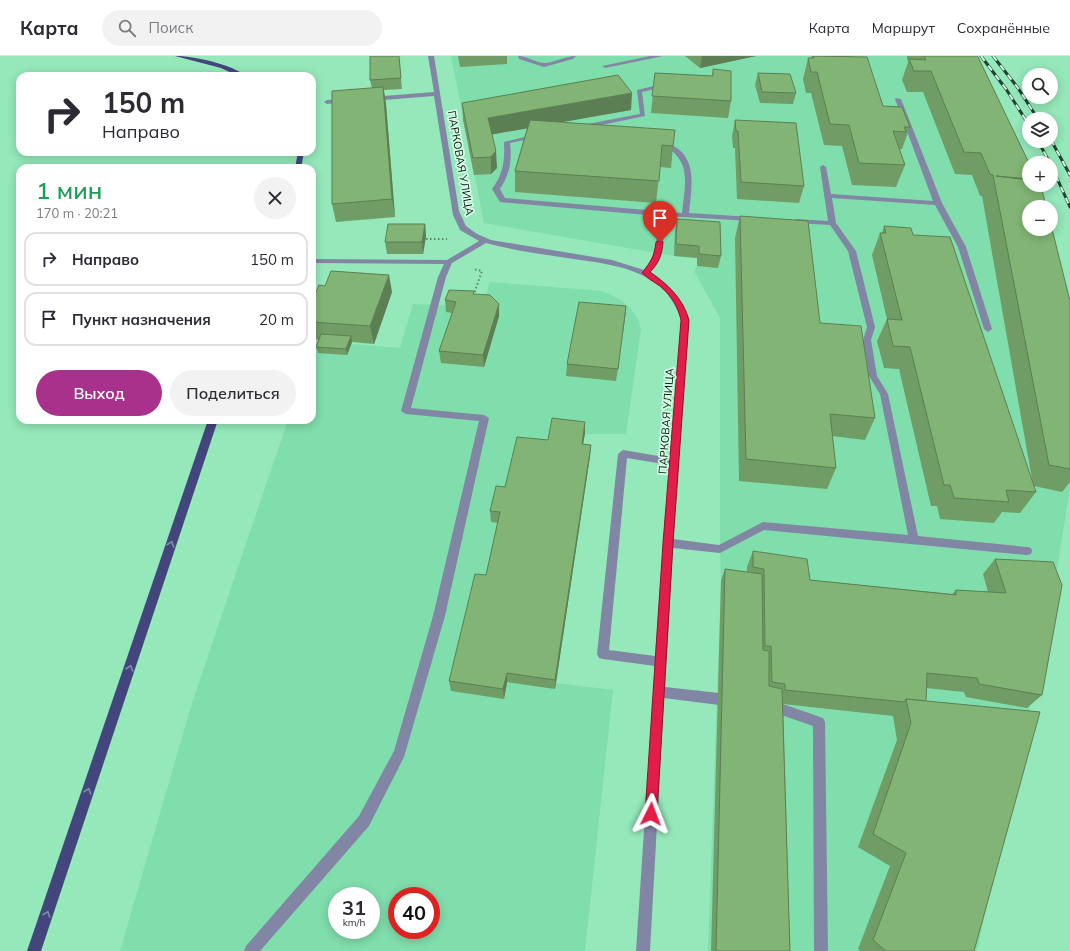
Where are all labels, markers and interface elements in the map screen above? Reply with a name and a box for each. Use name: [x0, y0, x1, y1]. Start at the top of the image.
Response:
search box: [102, 10, 382, 46]
text: Карта: [20, 16, 78, 40]
icon: search: [116, 17, 138, 39]
text: Поиск: [148, 18, 193, 37]
text: Карта: [809, 19, 850, 37]
text: Маршрут: [872, 19, 935, 37]
text: Сохранённые: [957, 19, 1050, 37]
map controls: [1022, 68, 1058, 236]
button: search: [1022, 68, 1058, 104]
text: 150 m: [102, 85, 185, 120]
icon: right: [36, 88, 88, 140]
street label: ПАРКОВАЯ УЛИЦА: [445, 110, 477, 216]
button: layers: [1022, 112, 1058, 148]
text: Направо: [102, 120, 180, 143]
button: +: [1022, 156, 1058, 192]
text: 1 мин: [36, 175, 102, 205]
button: close: [254, 177, 296, 219]
button: −: [1022, 200, 1058, 236]
pin: [643, 201, 677, 242]
text: 170 m · 20:21: [36, 205, 118, 221]
icon: arrive: [649, 207, 671, 229]
icon: right: [38, 248, 60, 270]
text: Направо: [72, 250, 139, 269]
text: 150 m: [250, 250, 294, 269]
icon: arrive: [38, 308, 60, 330]
text: Пункт назначения: [72, 310, 211, 329]
text: 20 m: [259, 310, 294, 329]
street label: ПАРКОВАЯ УЛИЦА: [655, 368, 677, 474]
button: Выход: [36, 370, 162, 416]
button: Поделиться: [170, 370, 296, 416]
one-way arrow: [166, 541, 175, 548]
one-way arrow: [125, 664, 133, 671]
one-way arrow: [83, 788, 92, 795]
position arrow: [630, 793, 672, 835]
speed limit sign: 40: [388, 887, 440, 939]
text: 31: [342, 895, 366, 920]
one-way arrow: [42, 911, 50, 918]
text: km/h: [343, 916, 365, 929]

